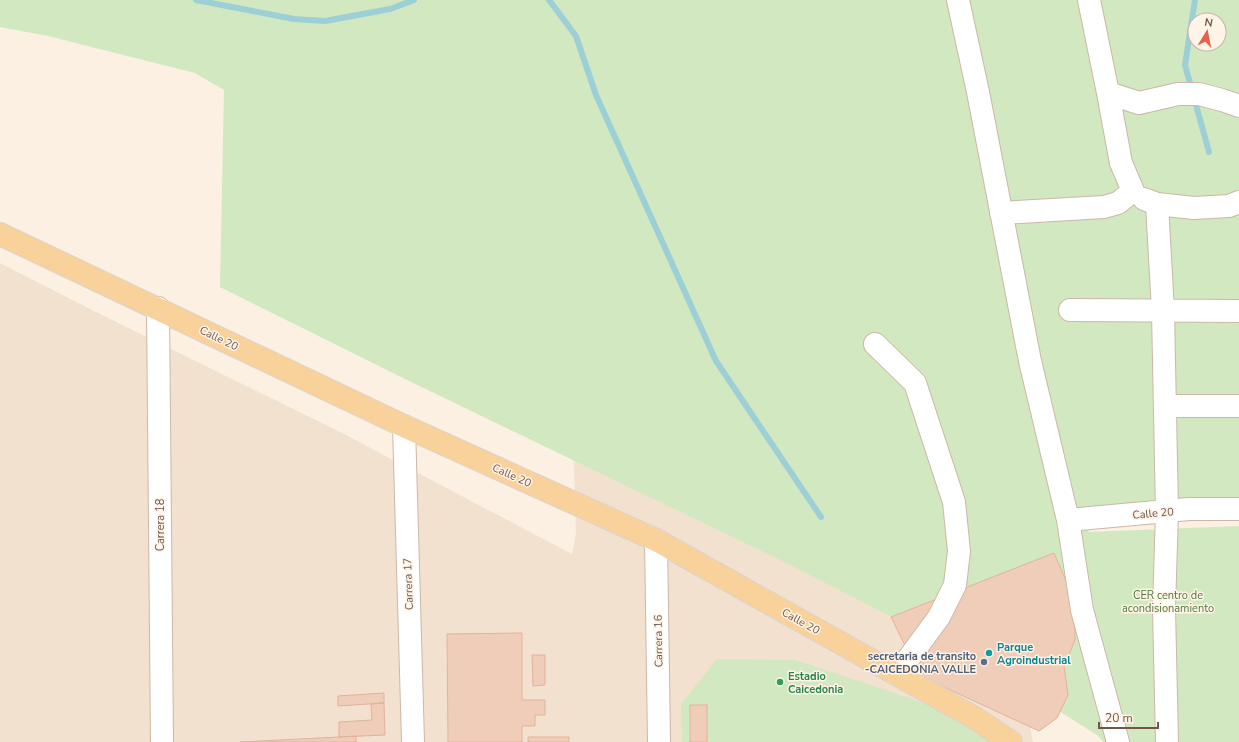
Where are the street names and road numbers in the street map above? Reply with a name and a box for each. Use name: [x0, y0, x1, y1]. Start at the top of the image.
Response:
street label: Calle 20: [197, 323, 241, 354]
street label: Calle 20: [490, 460, 534, 491]
street label: Carrera 18: [153, 498, 168, 551]
street label: Calle 20: [1132, 504, 1175, 523]
street label: Carrera 17: [400, 558, 417, 610]
street label: Calle 20: [779, 605, 823, 638]
street label: Carrera 16: [651, 614, 666, 667]

